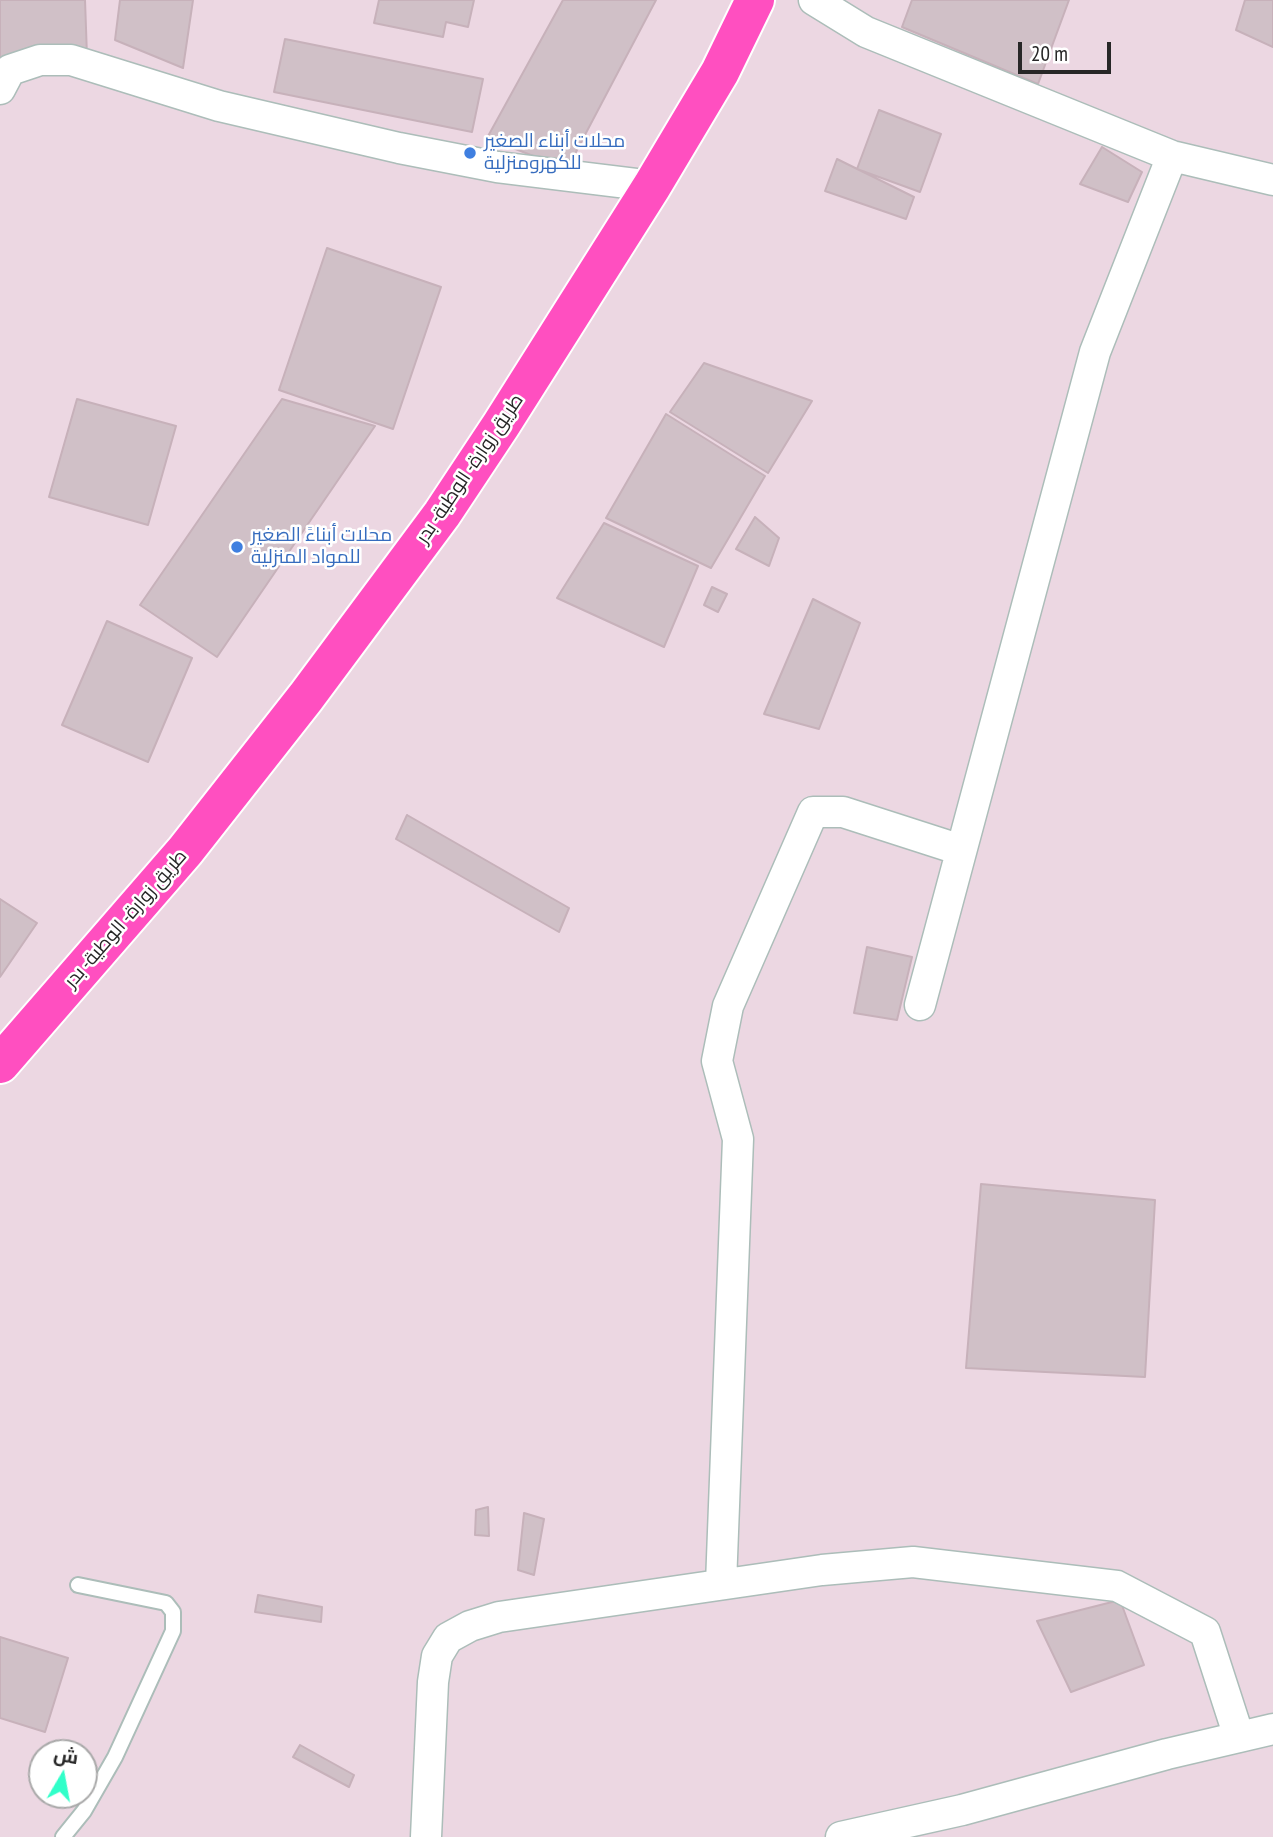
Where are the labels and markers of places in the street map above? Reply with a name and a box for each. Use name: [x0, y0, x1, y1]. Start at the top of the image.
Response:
place label: محلات أبناء الصغير للكهرومنزلية: [484, 131, 625, 175]
marker: محلات أبناء الصغير للكهرومنزلية: [462, 145, 478, 161]
place label: محلات أبناءً الصغير للمواد المنزلية: [251, 525, 392, 569]
marker: محلات أبناءً الصغير للمواد المنزلية: [229, 539, 245, 555]

